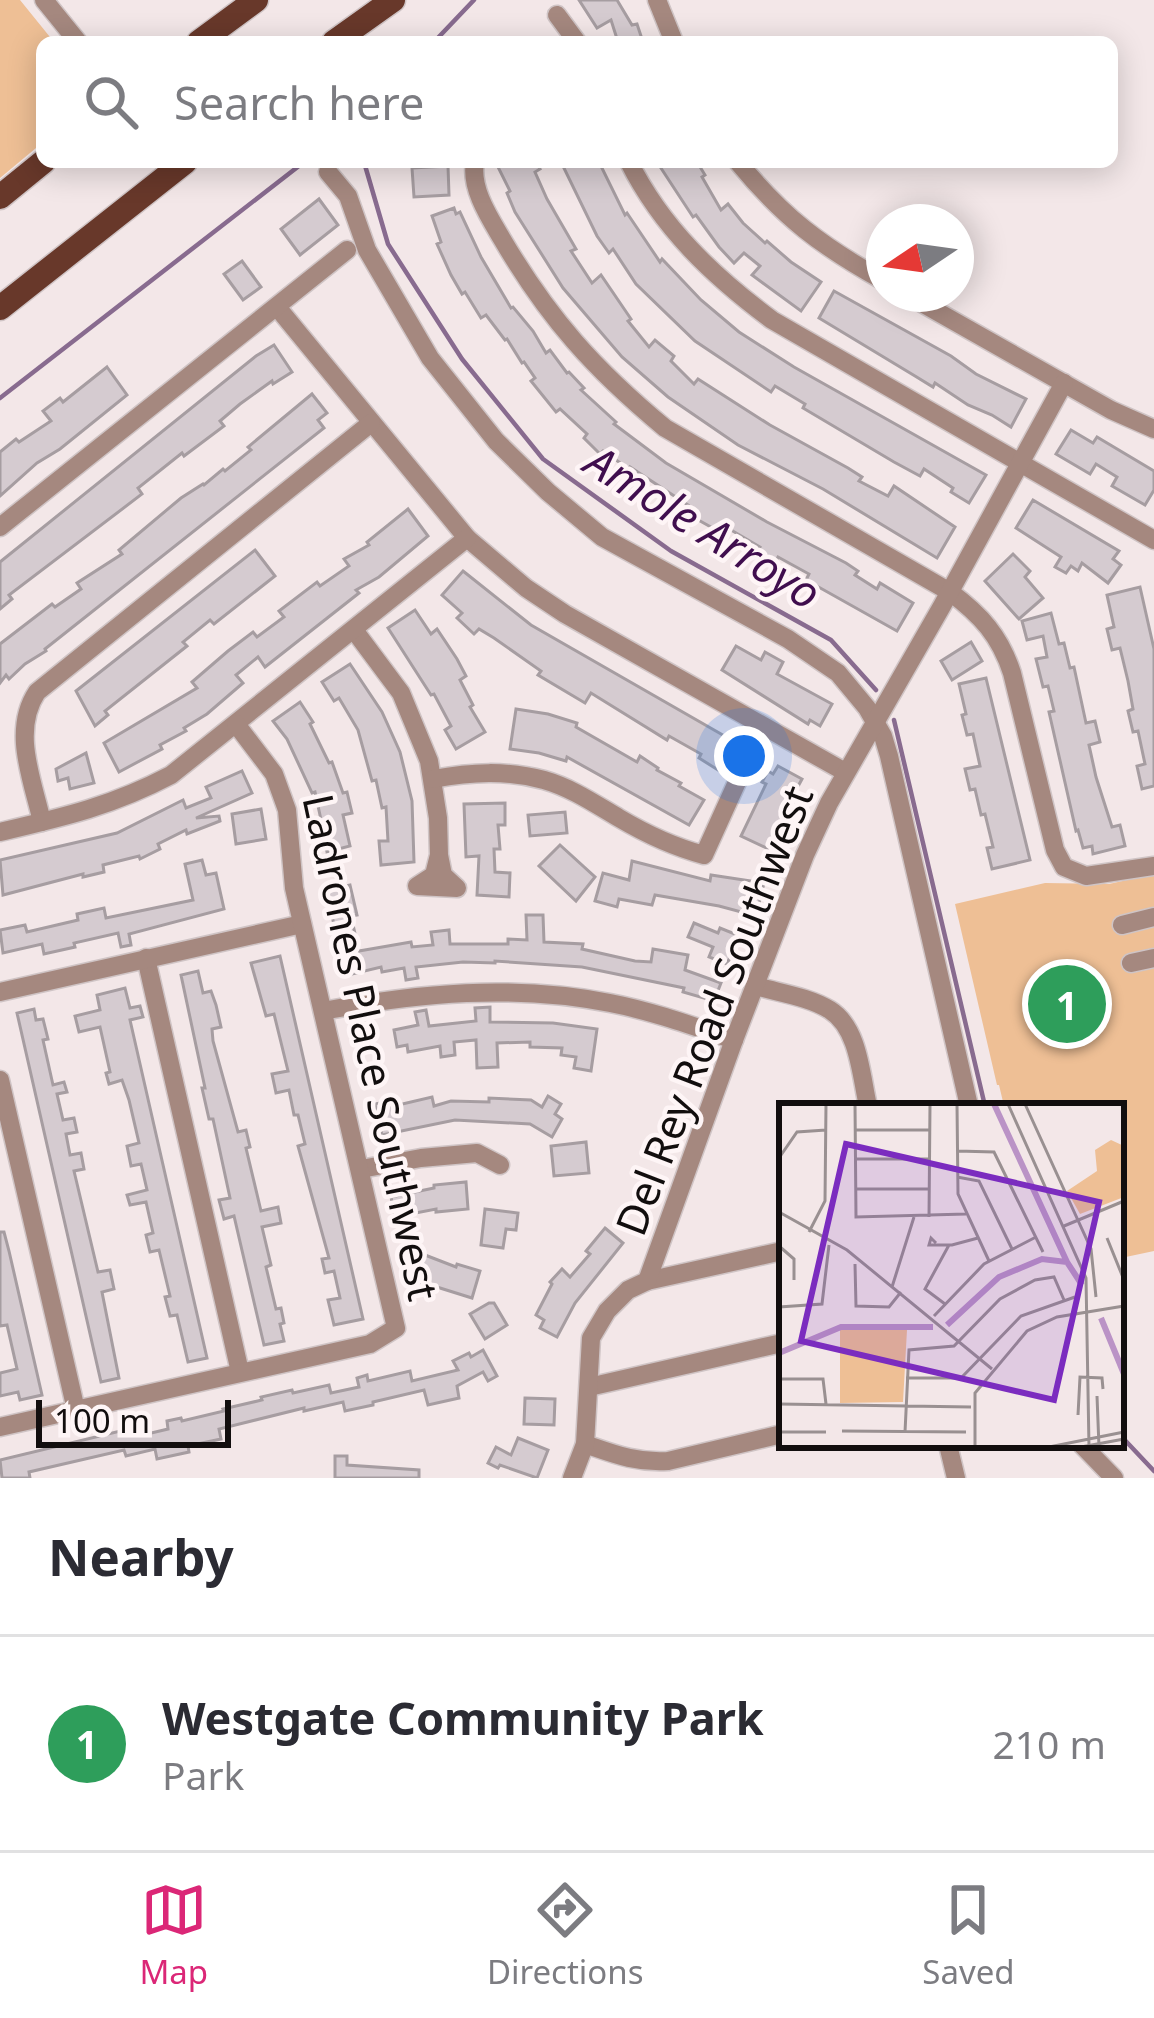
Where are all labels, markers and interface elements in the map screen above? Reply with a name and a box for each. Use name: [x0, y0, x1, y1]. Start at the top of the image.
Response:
search box: [36, 36, 1118, 168]
icon: search: [78, 69, 144, 135]
text: Search here: [174, 72, 424, 133]
north arrow: [866, 204, 974, 312]
water label: Amole Arroyo: [572, 428, 833, 623]
your location: [714, 726, 774, 786]
street label: Del Rey Road Southwest: [601, 777, 825, 1243]
street label: Ladrones Place Southwest: [290, 789, 454, 1305]
pin: 1: [1028, 959, 1106, 1049]
inset map: [779, 1103, 1124, 1448]
scale bar: [36, 1394, 231, 1447]
text: 100 m: [54, 1398, 150, 1443]
text: Nearby: [48, 1521, 234, 1591]
text: Westgate Community Park: [162, 1687, 764, 1748]
text: 1: [76, 1717, 98, 1770]
text: 210 m: [992, 1717, 1106, 1770]
text: Park: [162, 1748, 244, 1801]
tab: Map: [139, 1877, 208, 1994]
tab: Directions: [487, 1877, 644, 1994]
tab: Saved: [922, 1877, 1015, 1994]

